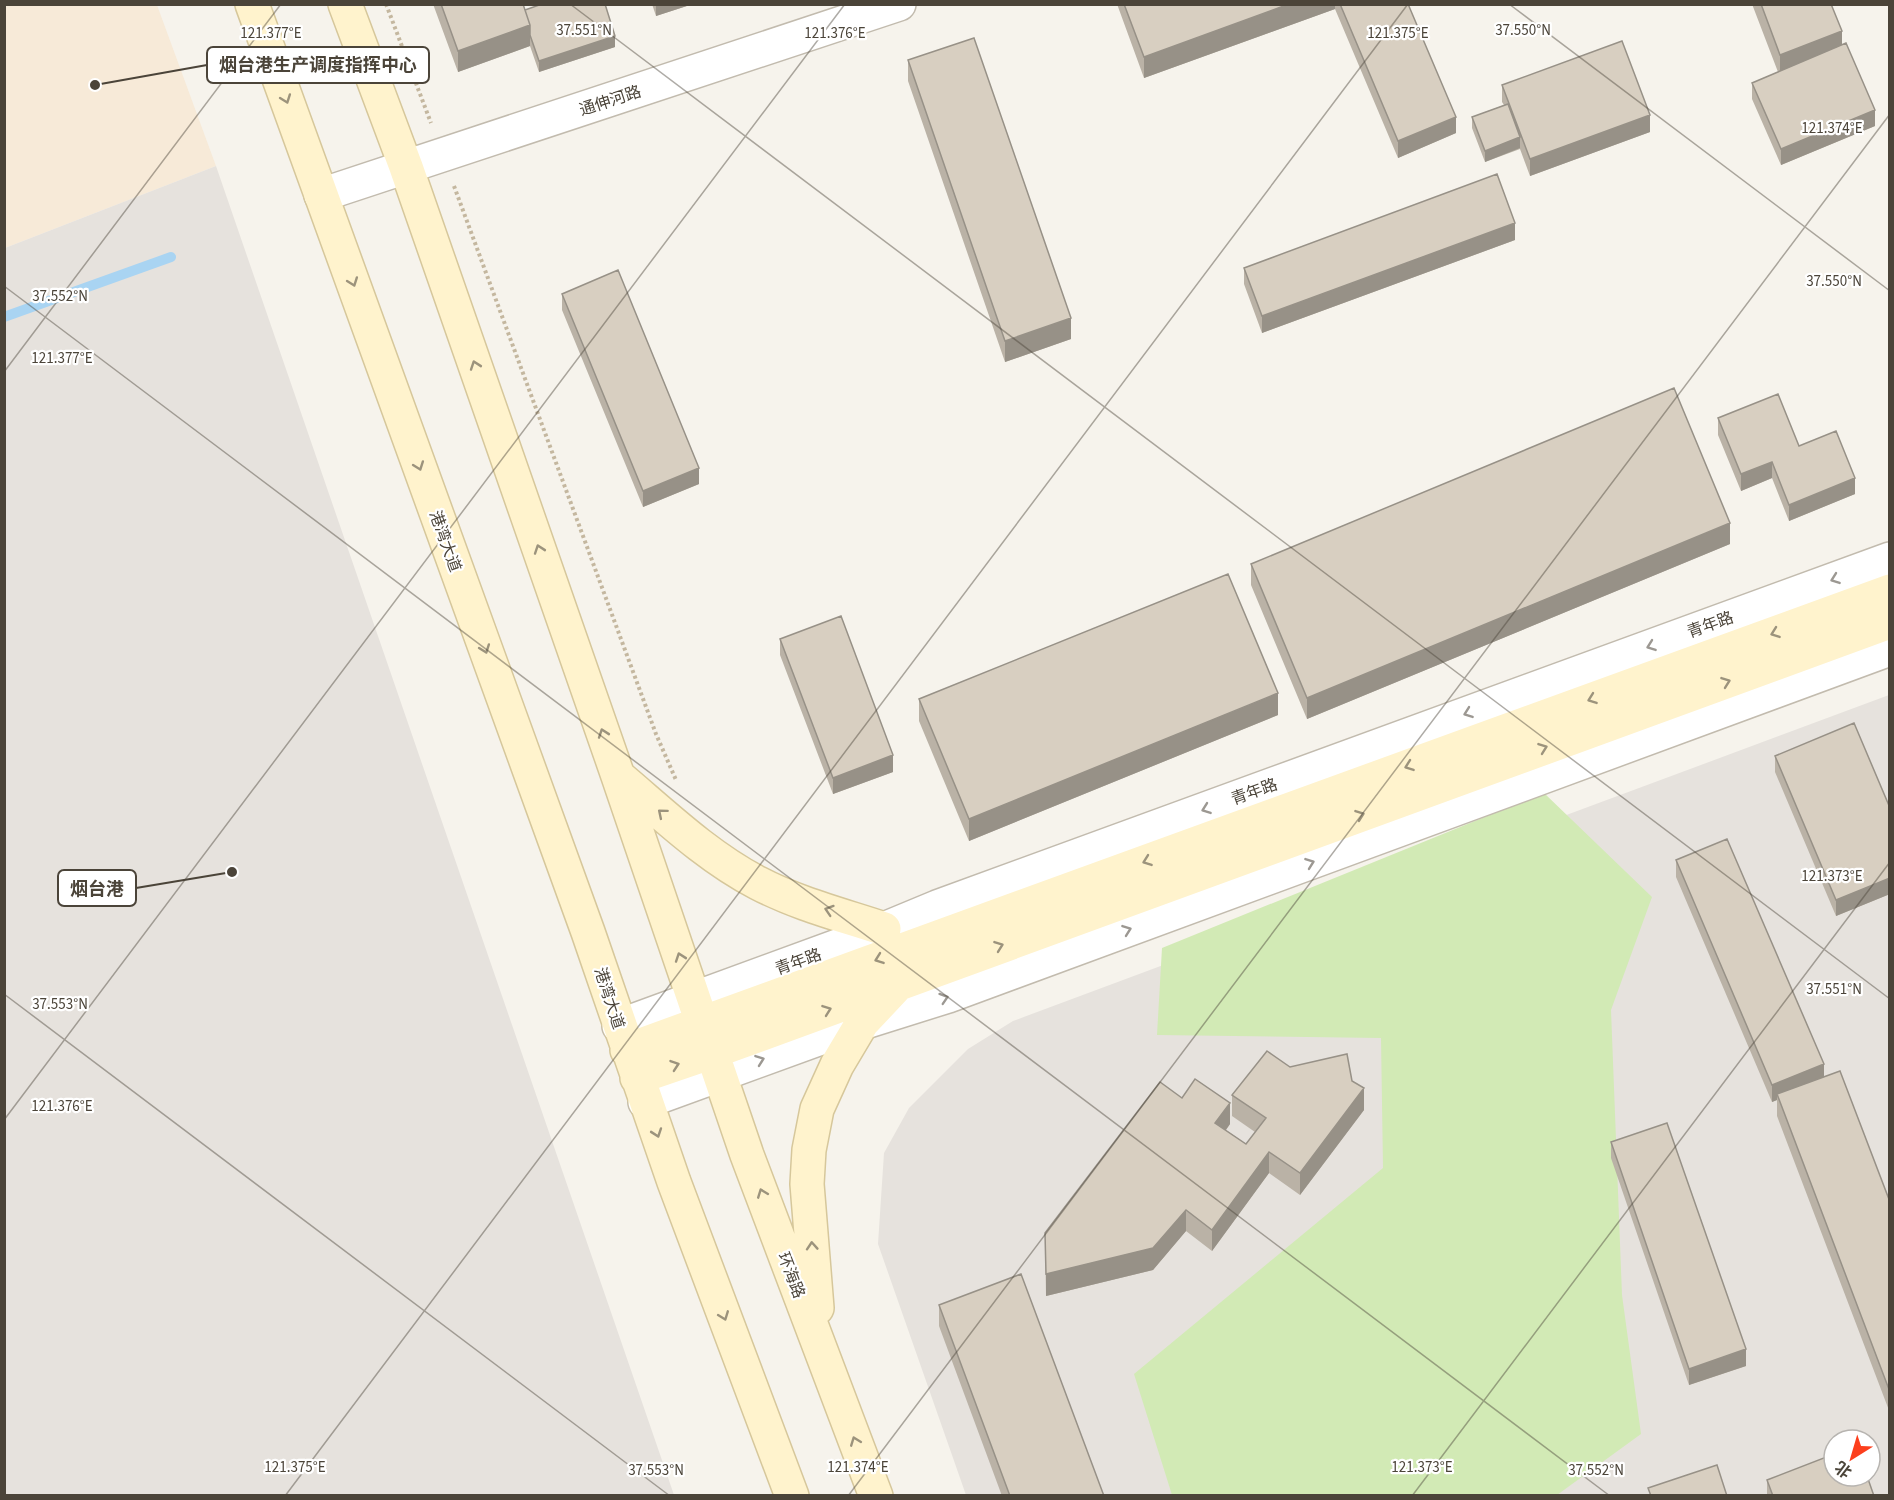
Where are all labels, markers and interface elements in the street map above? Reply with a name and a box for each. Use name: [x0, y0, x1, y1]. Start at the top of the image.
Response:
text: 37.551°N: [556, 20, 612, 41]
text: 37.550°N: [1495, 20, 1551, 41]
text: 121.377°E: [240, 23, 302, 44]
text: 121.376°E: [804, 23, 866, 44]
text: 121.375°E: [1367, 23, 1429, 44]
callout: 烟台港生产调度指挥中心: [207, 47, 429, 83]
text: 烟台港生产调度指挥中心: [219, 53, 417, 78]
street label: 通伸河路: [576, 81, 644, 121]
one-way arrow: [279, 93, 291, 104]
text: 121.374°E: [1801, 118, 1863, 139]
text: 37.550°N: [1806, 271, 1862, 292]
one-way arrow: [345, 276, 358, 287]
text: 37.552°N: [32, 286, 88, 307]
text: 121.377°E: [31, 348, 93, 369]
one-way arrow: [469, 360, 482, 371]
one-way arrow: [411, 460, 424, 470]
street label: 港湾大道: [424, 508, 466, 575]
one-way arrow: [533, 544, 546, 555]
one-way arrow: [1830, 571, 1840, 584]
street label: 青年路: [1684, 606, 1737, 643]
one-way arrow: [1770, 625, 1781, 638]
one-way arrow: [1647, 638, 1657, 651]
one-way arrow: [478, 643, 491, 654]
one-way arrow: [1721, 676, 1731, 689]
one-way arrow: [1587, 692, 1598, 705]
one-way arrow: [1463, 705, 1474, 718]
one-way arrow: [598, 728, 610, 739]
one-way arrow: [1537, 743, 1548, 756]
one-way arrow: [1404, 759, 1415, 771]
street label: 青年路: [1228, 773, 1281, 810]
one-way arrow: [1201, 801, 1212, 814]
one-way arrow: [658, 809, 669, 820]
one-way arrow: [1354, 810, 1365, 822]
one-way arrow: [1142, 854, 1152, 867]
one-way arrow: [1304, 858, 1315, 870]
text: 121.373°E: [1801, 866, 1863, 887]
callout: 烟台港: [58, 870, 136, 906]
text: 烟台港: [70, 877, 124, 902]
one-way arrow: [824, 905, 835, 918]
one-way arrow: [1121, 925, 1132, 938]
one-way arrow: [993, 941, 1004, 954]
street label: 青年路: [772, 943, 825, 980]
one-way arrow: [875, 951, 885, 964]
one-way arrow: [675, 952, 688, 963]
street label: 港湾大道: [589, 964, 629, 1032]
text: 37.551°N: [1806, 979, 1862, 1000]
one-way arrow: [938, 992, 949, 1005]
text: 37.553°N: [32, 994, 88, 1015]
one-way arrow: [821, 1004, 832, 1017]
one-way arrow: [754, 1055, 764, 1068]
one-way arrow: [669, 1060, 680, 1073]
text: 121.376°E: [31, 1096, 93, 1117]
one-way arrow: [649, 1127, 662, 1138]
one-way arrow: [756, 1188, 769, 1199]
one-way arrow: [806, 1241, 819, 1250]
street label: 环海路: [772, 1249, 810, 1302]
one-way arrow: [717, 1310, 729, 1321]
north arrow: [1822, 1428, 1882, 1488]
one-way arrow: [850, 1436, 863, 1447]
text: 北: [1831, 1456, 1857, 1483]
text: 121.375°E: [264, 1457, 326, 1478]
text: 121.374°E: [827, 1457, 889, 1478]
text: 121.373°E: [1391, 1457, 1453, 1478]
text: 37.553°N: [628, 1460, 684, 1481]
text: 37.552°N: [1568, 1460, 1624, 1481]

